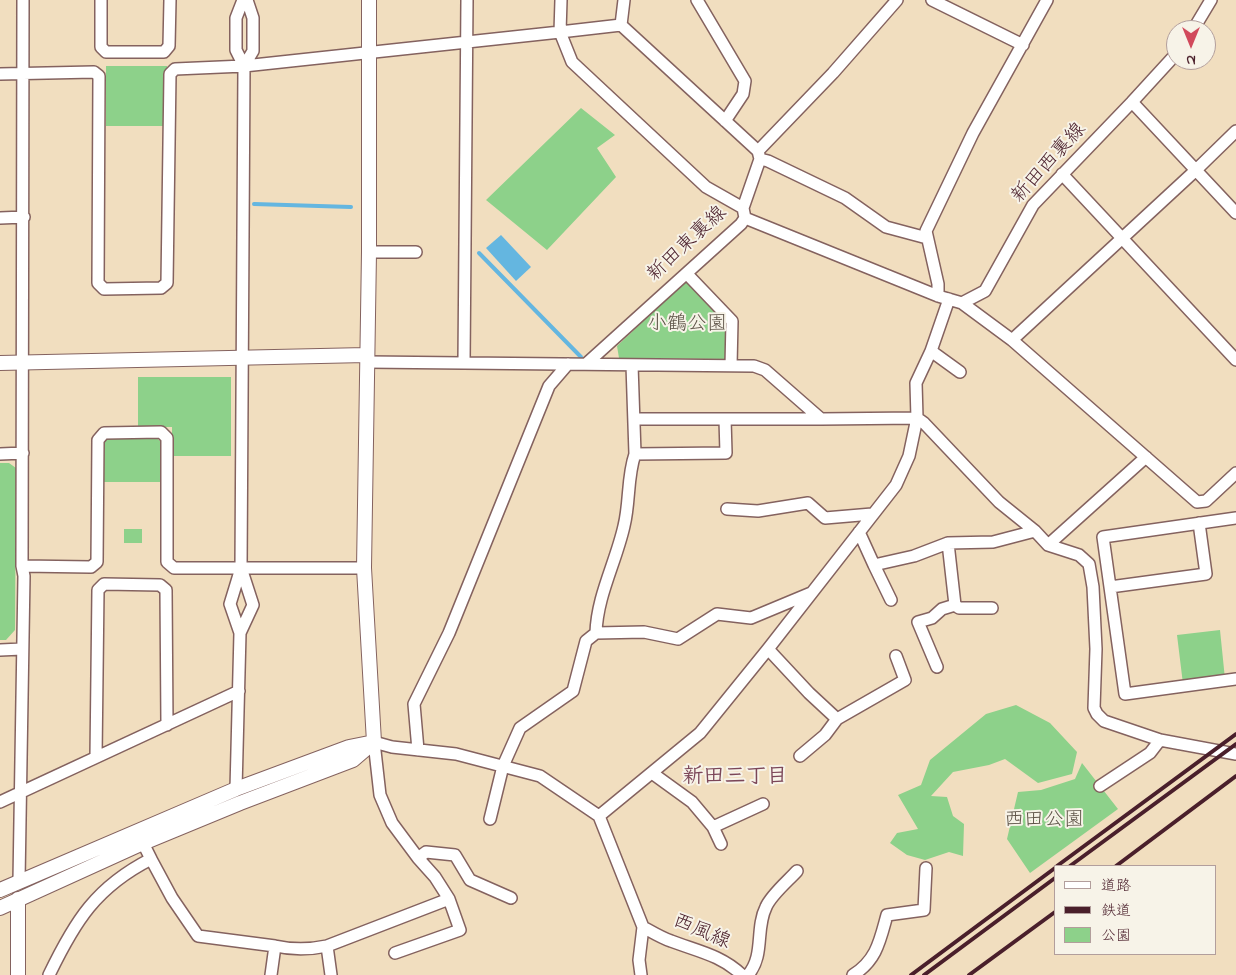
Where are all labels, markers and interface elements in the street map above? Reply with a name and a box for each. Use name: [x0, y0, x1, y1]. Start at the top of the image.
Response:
north arrow: [1166, 20, 1216, 70]
text: N: [1186, 49, 1196, 70]
street label: 新田西裏線: [1008, 119, 1092, 209]
street label: 新田東裏線: [643, 202, 733, 288]
park label: 小鶴公園: [647, 314, 727, 338]
district label: 新田三丁目: [683, 766, 787, 792]
park label: 西田公園: [1004, 810, 1084, 834]
legend: [1054, 865, 1216, 955]
text: 道路: [1101, 875, 1131, 897]
text: 鉄道: [1101, 900, 1131, 922]
street label: 西風線: [669, 910, 733, 956]
text: 公園: [1101, 925, 1131, 947]

